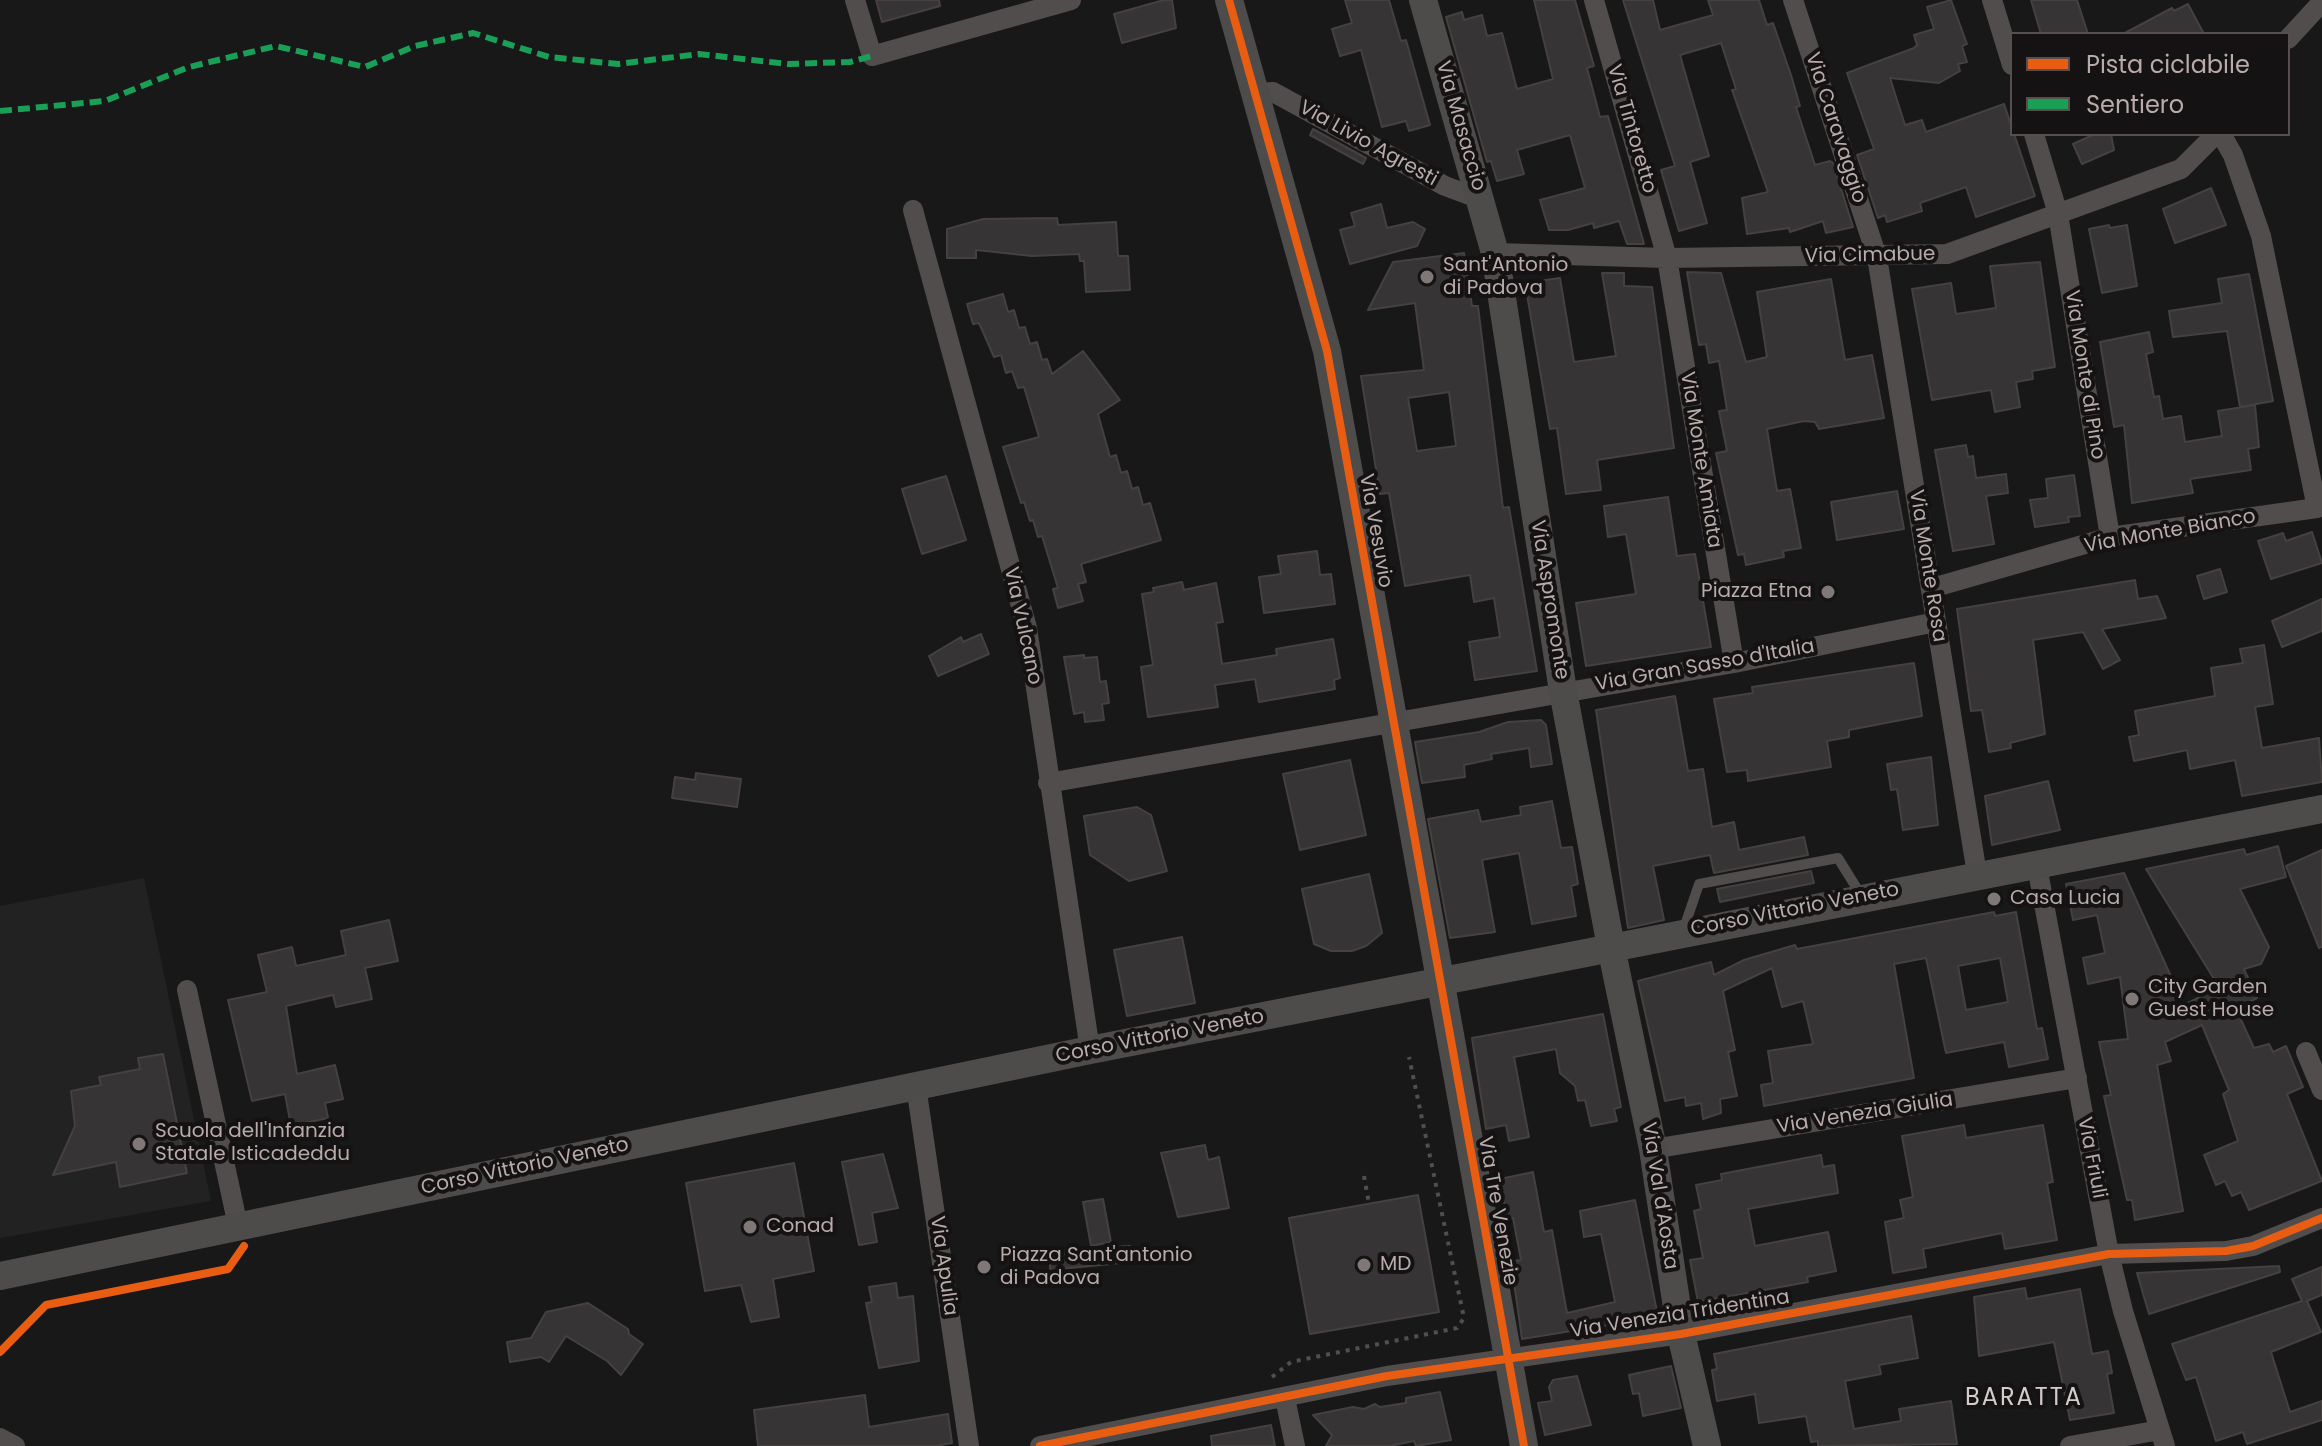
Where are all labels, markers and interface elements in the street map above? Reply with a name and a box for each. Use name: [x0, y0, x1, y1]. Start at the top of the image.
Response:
legend: [2010, 32, 2290, 136]
text: Pista ciclabile: [2086, 48, 2250, 81]
street label: Via Caravaggio: [1799, 50, 1871, 206]
street label: Via Masaccio: [1430, 58, 1490, 194]
street label: Via Tintoretto: [1601, 62, 1661, 196]
text: Sentiero: [2086, 88, 2184, 121]
street label: Via Livio Agresti: [1295, 96, 1441, 192]
street label: Via Cimabue: [1805, 243, 1935, 269]
place label: Sant'Antonio di Padova: [1443, 254, 1568, 301]
marker: Sant'Antonio di Padova: [1418, 268, 1436, 286]
street label: Via Monte di Pino: [2059, 289, 2109, 461]
street label: Via Monte Amiata: [1674, 370, 1726, 550]
street label: Via Vesuvio: [1353, 472, 1397, 590]
street label: Via Monte Rosa: [1903, 488, 1951, 644]
street label: Via Monte Bianco: [2082, 505, 2258, 559]
street label: Via Aspromonte: [1525, 519, 1573, 681]
street label: Via Vulcano: [998, 565, 1046, 687]
place label: Piazza Etna: [1701, 580, 1812, 604]
marker: Piazza Etna: [1819, 583, 1837, 601]
street label: Via Gran Sasso d'Italia: [1594, 635, 1816, 697]
street label: Corso Vittorio Veneto: [1689, 878, 1901, 942]
place label: Casa Lucia: [2010, 887, 2120, 911]
marker: Casa Lucia: [1985, 890, 2003, 908]
place label: City Garden Guest House: [2148, 976, 2274, 1023]
marker: City Garden Guest House: [2123, 990, 2141, 1008]
street label: Corso Vittorio Veneto: [1054, 1005, 1266, 1069]
street label: Via Venezia Giulia: [1775, 1088, 1955, 1140]
street label: Via Friuli: [2071, 1115, 2111, 1201]
place label: Scuola dell'Infanzia Statale Isticadeddu: [155, 1120, 350, 1167]
street label: Via Val d'Aosta: [1636, 1121, 1682, 1271]
street label: Corso Vittorio Veneto: [419, 1133, 631, 1201]
marker: Scuola dell'Infanzia Statale Isticadeddu: [130, 1135, 148, 1153]
street label: Via Tre Venezie: [1472, 1135, 1522, 1287]
place label: Conad: [766, 1215, 834, 1239]
street label: Via Apulia: [924, 1215, 962, 1317]
marker: Conad: [741, 1218, 759, 1236]
place label: Piazza Sant'antonio di Padova: [1000, 1244, 1193, 1291]
place label: MD: [1380, 1253, 1411, 1277]
marker: MD: [1355, 1256, 1373, 1274]
marker: Piazza Sant'antonio di Padova: [975, 1258, 993, 1276]
street label: Via Venezia Tridentina: [1569, 1286, 1791, 1344]
district label: BARATTA: [1965, 1385, 2083, 1413]

